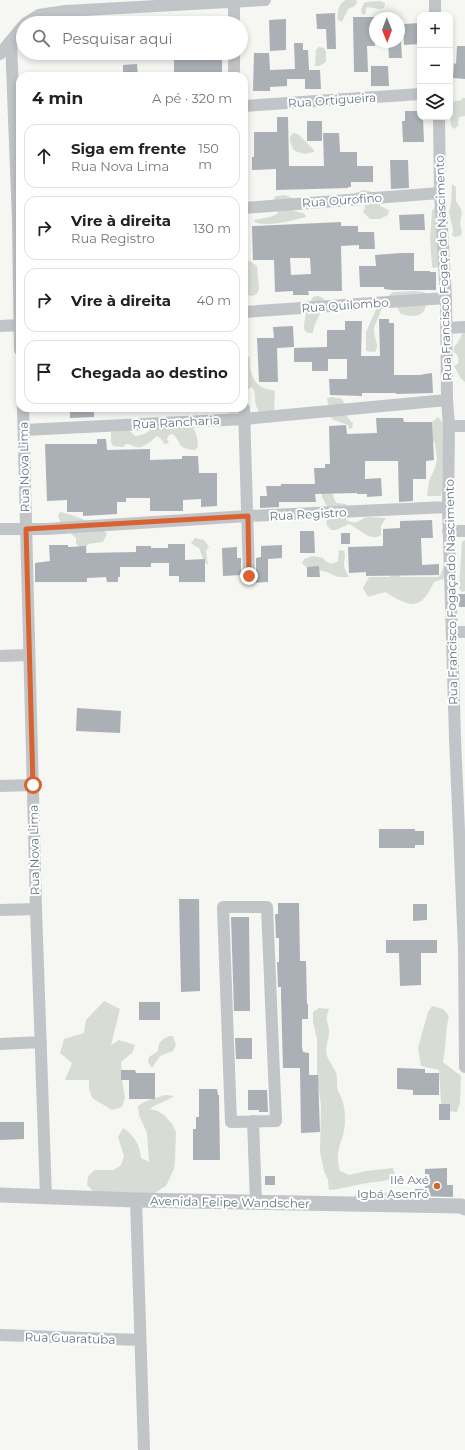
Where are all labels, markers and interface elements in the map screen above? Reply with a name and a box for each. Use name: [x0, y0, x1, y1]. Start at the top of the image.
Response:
north arrow: [369, 12, 405, 48]
map controls: [417, 12, 453, 120]
button: +: [417, 12, 453, 48]
search box: [16, 16, 248, 60]
icon: search: [30, 27, 52, 49]
text: Pesquisar aqui: [62, 29, 173, 48]
button: −: [417, 48, 453, 84]
button: layers: [417, 84, 453, 120]
text: 4 min: [32, 88, 83, 108]
street label: Rua Ortigueira: [287, 89, 377, 111]
text: A pé · 320 m: [152, 90, 232, 106]
text: Siga em frente: [71, 139, 186, 158]
text: 150 m: [198, 140, 219, 172]
icon: ahead: [33, 145, 55, 167]
street label: Rua Francisco Fogaça do Nascimento: [432, 155, 454, 381]
text: Rua Nova Lima: [71, 158, 169, 174]
street label: Rua Ourofino: [301, 190, 383, 210]
text: Vire à direita: [71, 211, 171, 230]
icon: right: [33, 217, 55, 239]
text: 130 m: [193, 220, 231, 236]
text: Rua Registro: [71, 230, 155, 246]
icon: right: [33, 289, 55, 311]
text: Vire à direita: [71, 291, 171, 310]
text: 40 m: [197, 292, 231, 308]
street label: Rua Quilombo: [301, 294, 389, 316]
icon: arrive: [33, 361, 55, 383]
text: Chegada ao destino: [71, 363, 228, 382]
street label: Rua Rancharia: [132, 412, 220, 432]
street label: Rua Nova Lima: [16, 422, 32, 512]
street label: Rua Francisco Fogaça do Nascimento: [442, 479, 460, 705]
street label: Rua Registro: [269, 504, 347, 524]
route end: [240, 567, 258, 585]
route start: [24, 776, 42, 794]
street label: Rua Nova Lima: [26, 805, 42, 895]
place label: Ilê Axé Igbá Asenró: [357, 1172, 429, 1201]
marker: Ilê Axé Igbá Asenró: [432, 1181, 442, 1191]
street label: Avenida Felipe Wandscher: [150, 1193, 310, 1211]
street label: Rua Guaratuba: [24, 1329, 116, 1347]

